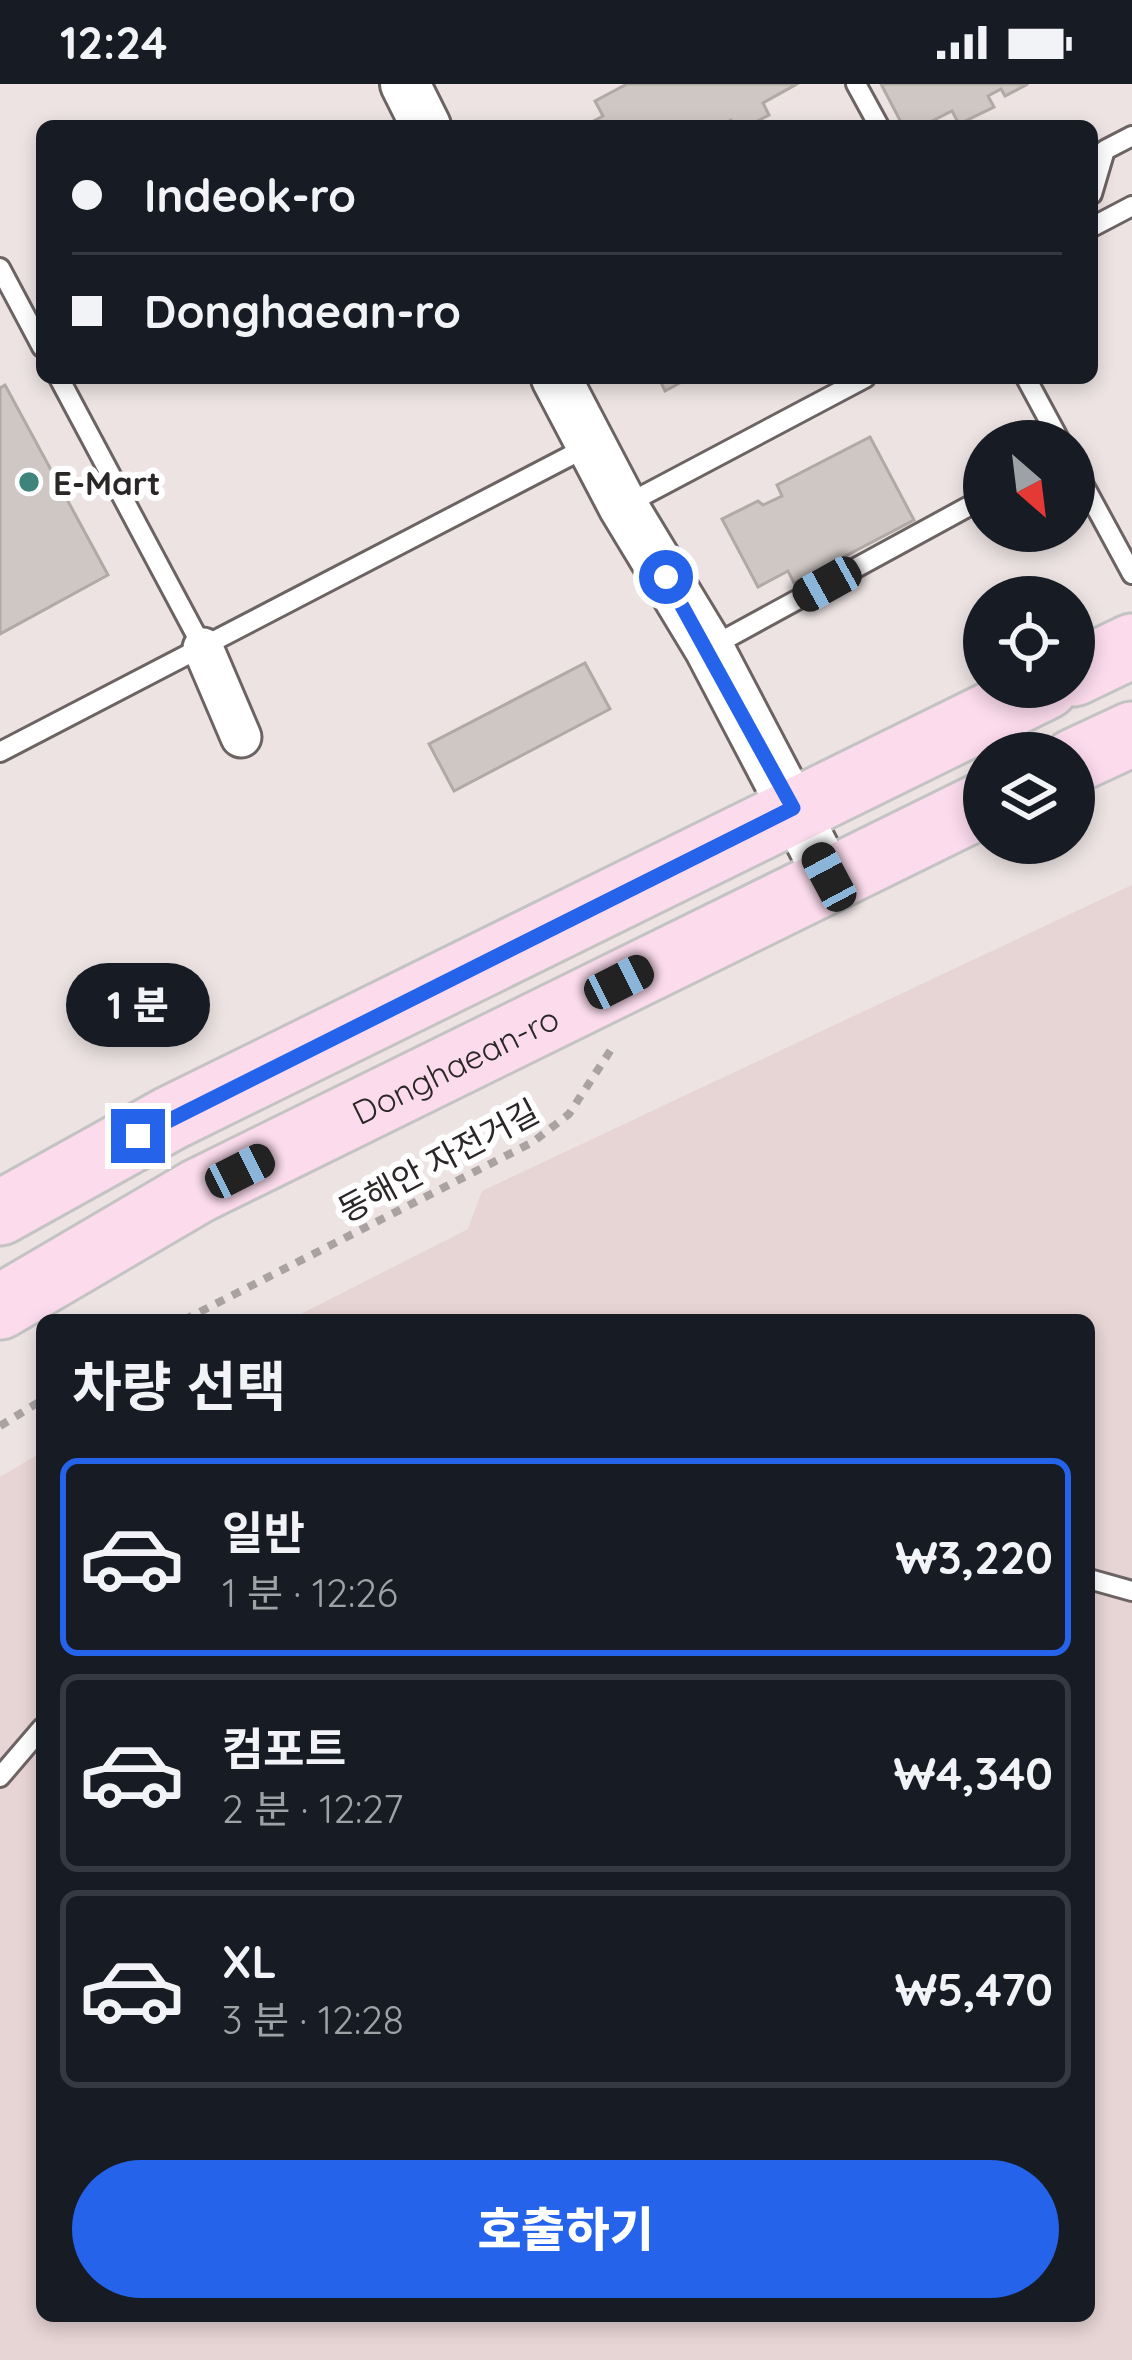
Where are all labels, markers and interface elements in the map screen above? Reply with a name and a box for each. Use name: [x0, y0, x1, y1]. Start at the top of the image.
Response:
text: 12:24: [60, 14, 167, 70]
text: Indeok-ro: [144, 167, 356, 223]
text: Donghaean-ro: [144, 283, 461, 339]
north arrow: [963, 420, 1095, 552]
map controls: [963, 420, 1095, 864]
place label: E-Mart: [53, 462, 161, 503]
marker: E-Mart: [16, 469, 42, 495]
route start: [639, 550, 693, 604]
car: [787, 551, 867, 617]
button: locate: [963, 576, 1095, 708]
button: layers: [963, 732, 1095, 864]
car: [796, 837, 862, 917]
car: [579, 950, 659, 1014]
callout: 1 분: [66, 962, 210, 1046]
text: 1 분: [107, 980, 169, 1029]
street label: Donghaean-ro: [345, 996, 565, 1133]
street label: 동해안 자전거길: [331, 1090, 545, 1230]
route end: [111, 1109, 165, 1163]
car: [200, 1139, 280, 1203]
text: 차량 선택: [72, 1352, 286, 1420]
icon: car: [78, 1503, 186, 1611]
text: 일반: [222, 1504, 305, 1560]
text: ₩3,220: [895, 1529, 1053, 1585]
text: 1 분 · 12:26: [222, 1568, 398, 1617]
icon: car: [78, 1719, 186, 1827]
text: 컴포트: [222, 1720, 346, 1776]
text: ₩4,340: [893, 1745, 1053, 1801]
text: 2 분 · 12:27: [222, 1784, 403, 1833]
text: XL: [222, 1933, 277, 1989]
icon: car: [78, 1935, 186, 2043]
text: ₩5,470: [895, 1961, 1053, 2017]
text: 3 분 · 12:28: [222, 1995, 404, 2044]
button: 호출하기: [72, 2160, 1059, 2298]

